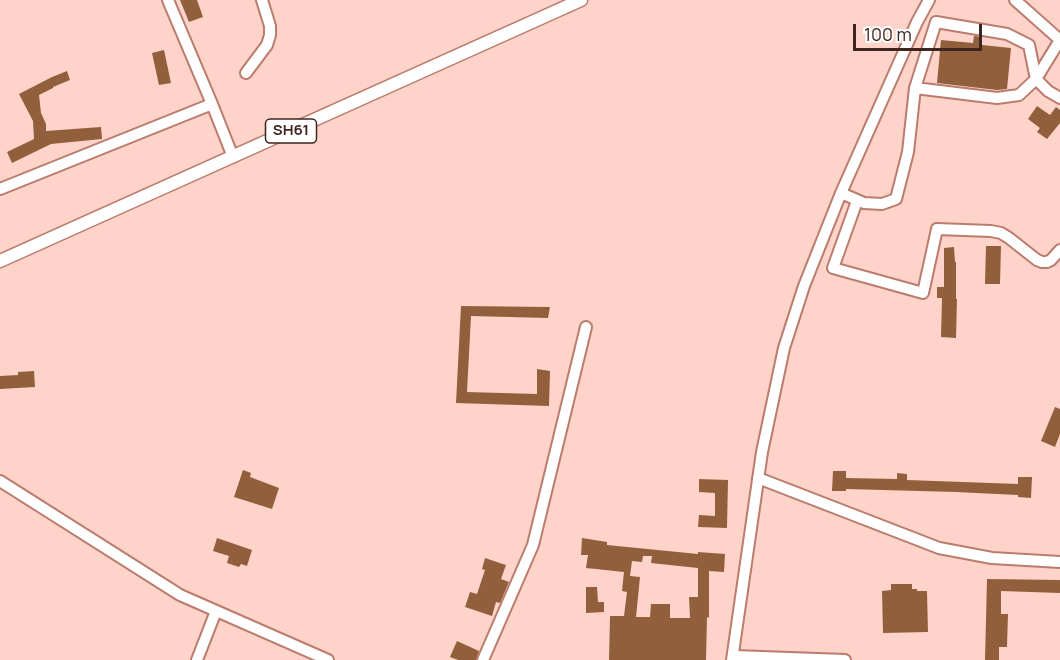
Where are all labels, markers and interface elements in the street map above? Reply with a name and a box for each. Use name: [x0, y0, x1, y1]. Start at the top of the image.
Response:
scale bar: [856, 12, 985, 50]
text: 100 m: [864, 22, 912, 46]
road number: SH61: [266, 119, 316, 143]

